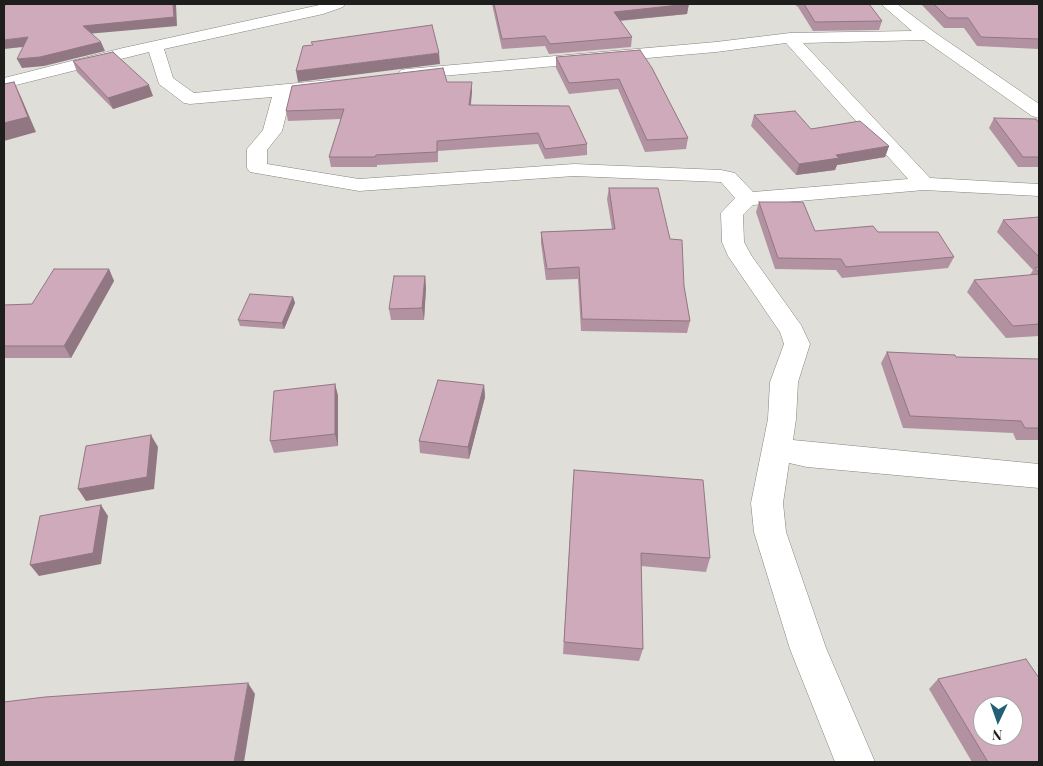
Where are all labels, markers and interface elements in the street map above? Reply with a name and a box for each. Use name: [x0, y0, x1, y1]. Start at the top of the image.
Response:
north arrow: [973, 696, 1023, 746]
text: N: [992, 726, 1003, 745]

